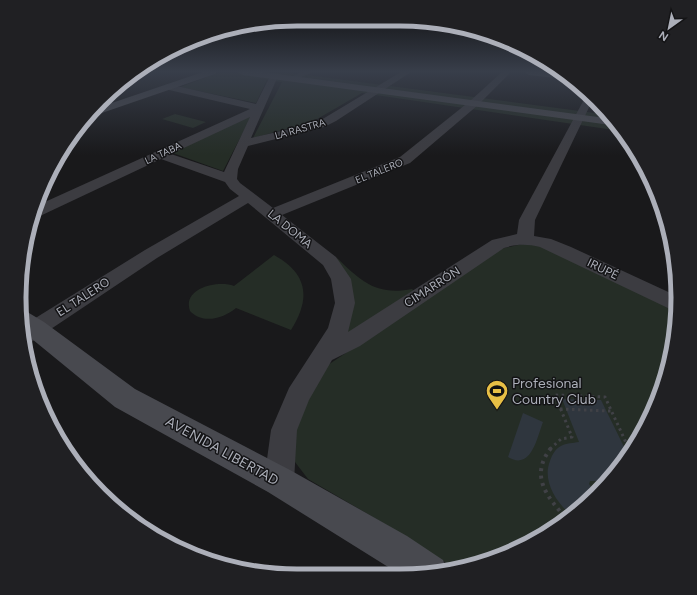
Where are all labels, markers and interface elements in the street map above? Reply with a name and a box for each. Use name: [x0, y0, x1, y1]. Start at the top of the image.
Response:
north arrow: [649, 8, 689, 48]
text: N: [657, 28, 671, 44]
street label: LA RASTRA: [273, 115, 327, 142]
street label: LA TABA: [143, 139, 184, 167]
street label: EL TALERO: [353, 155, 405, 186]
street label: LA DOMA: [265, 207, 315, 251]
street label: IRUPÉ: [585, 255, 621, 283]
street label: CIMARRÓN: [401, 264, 463, 310]
street label: EL TALERO: [54, 275, 112, 319]
place label: Profesional Country Club: [512, 375, 596, 408]
sports icon: Profesional Country Club: [484, 378, 510, 411]
street label: AVENIDA LIBERTAD: [163, 413, 281, 489]

